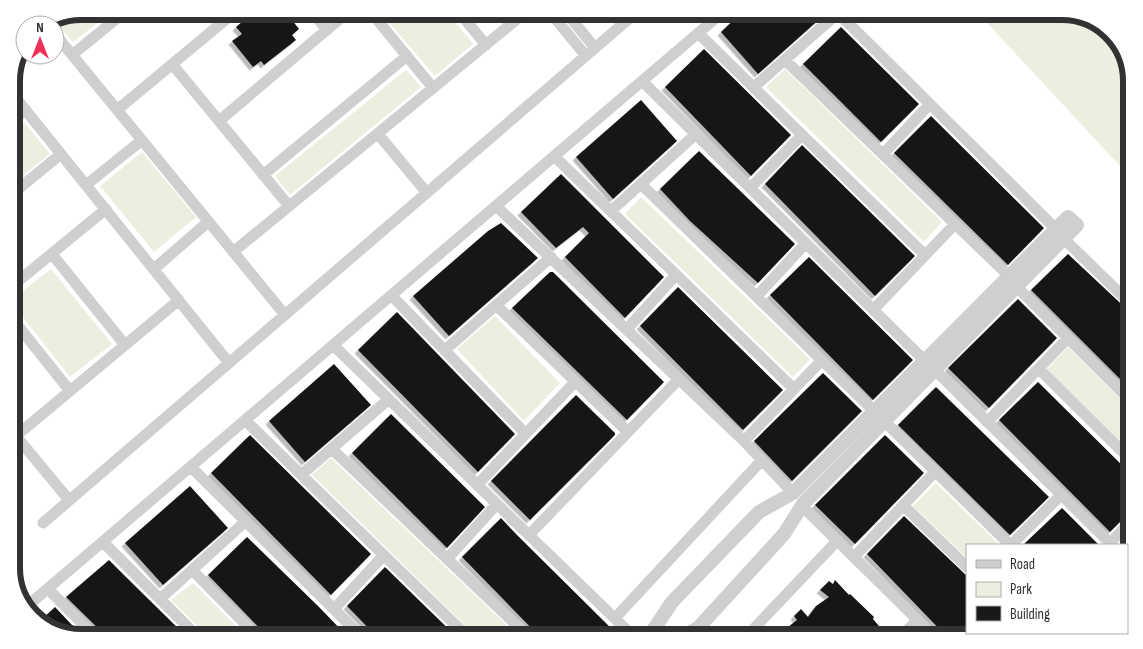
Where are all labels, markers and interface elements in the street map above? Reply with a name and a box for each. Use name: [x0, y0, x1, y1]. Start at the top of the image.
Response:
north arrow: [15, 15, 65, 65]
text: N: [36, 19, 44, 36]
legend: [966, 544, 1128, 634]
text: Road: [1010, 555, 1035, 574]
text: Park: [1010, 580, 1032, 599]
text: Building: [1010, 605, 1050, 624]

